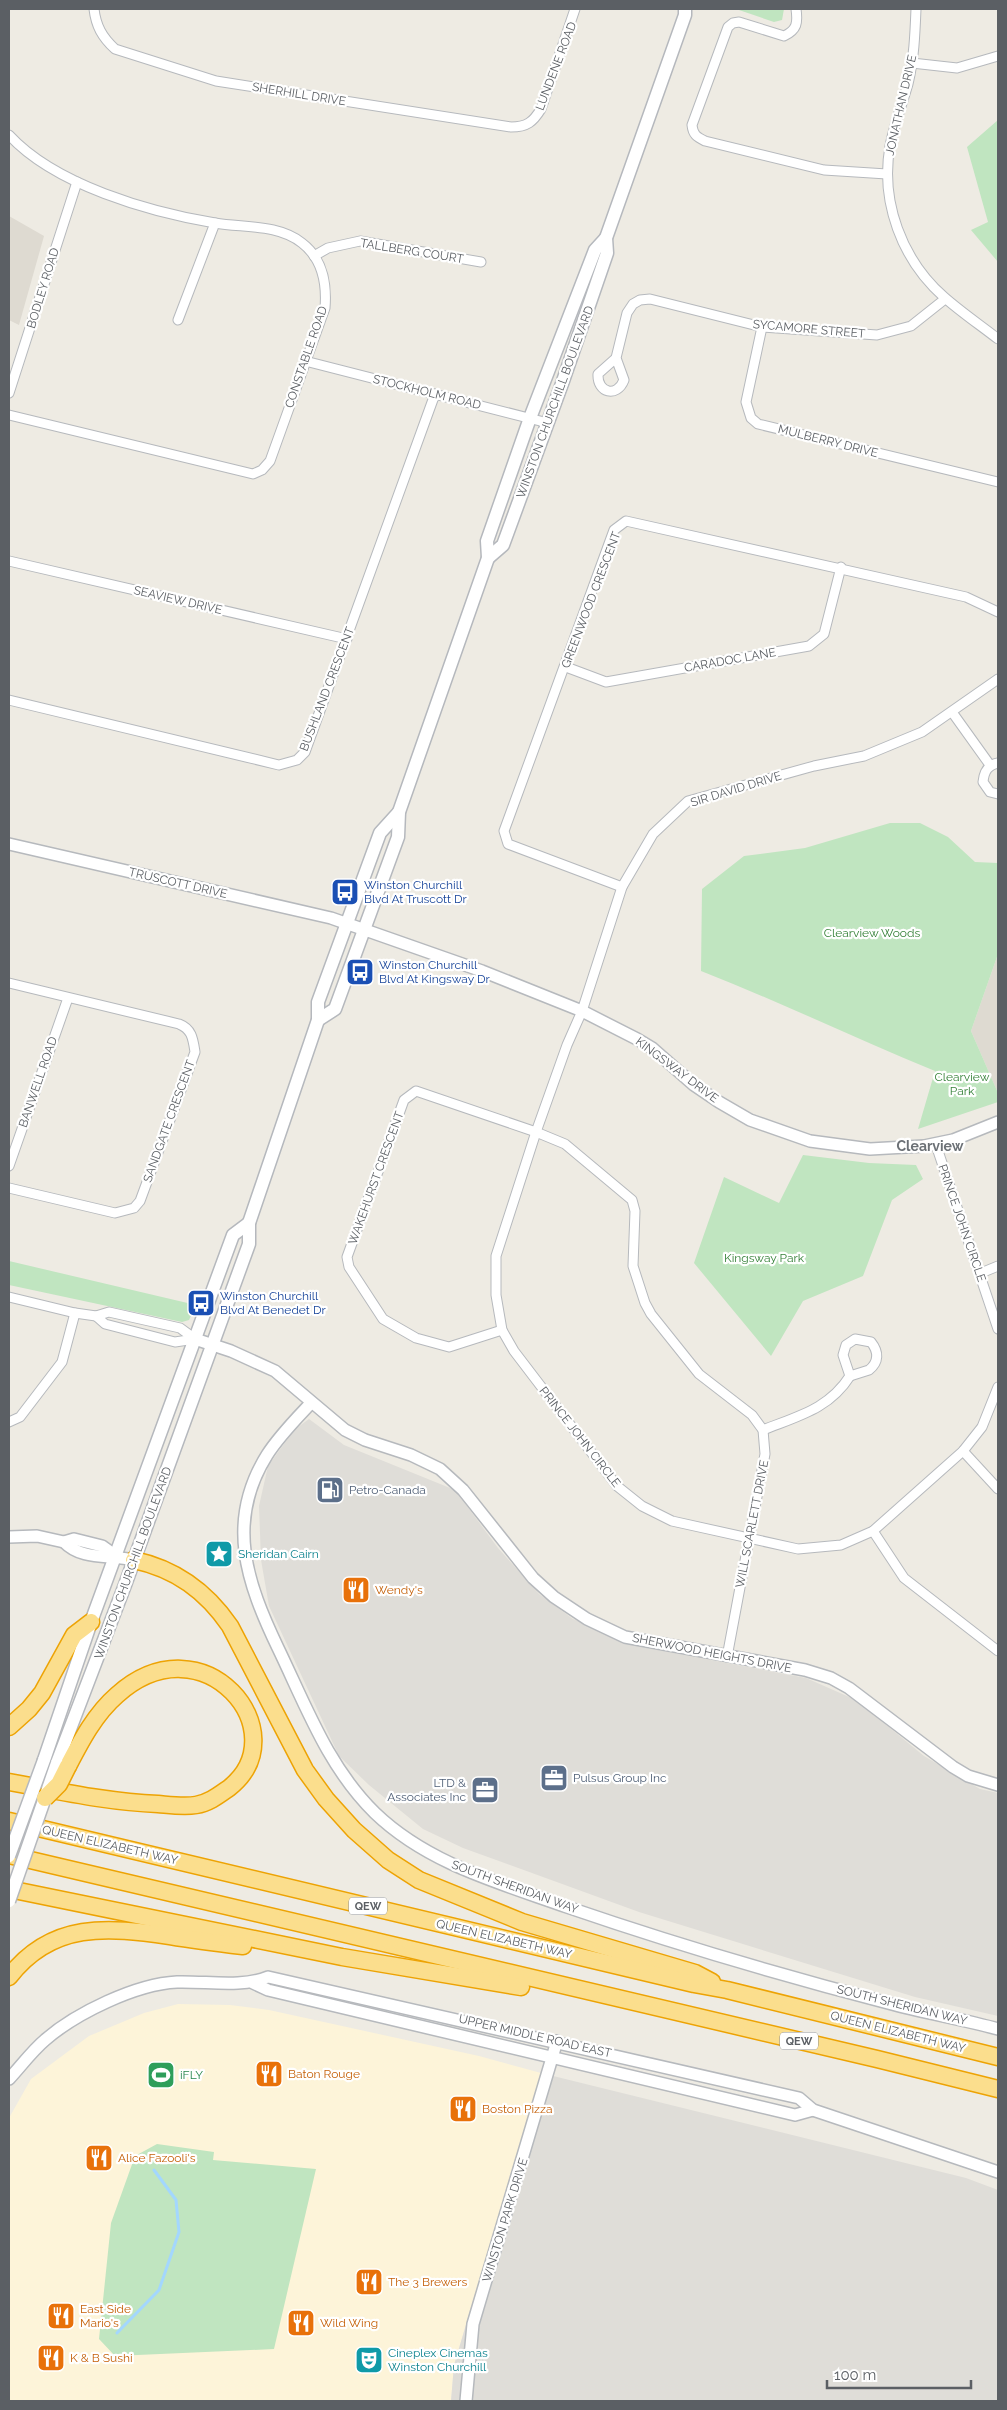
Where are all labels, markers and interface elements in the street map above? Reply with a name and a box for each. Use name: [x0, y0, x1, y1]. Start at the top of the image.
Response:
street label: LUNDENE ROAD: [533, 19, 579, 112]
street label: JONATHAN DRIVE: [883, 53, 919, 157]
street label: SHERHILL DRIVE: [251, 80, 347, 108]
street label: TALLBERG COURT: [359, 236, 465, 266]
street label: BODLEY ROAD: [24, 246, 62, 330]
street label: CONSTABLE ROAD: [282, 304, 330, 410]
street label: WINSTON CHURCHILL BOULEVARD: [514, 304, 597, 500]
street label: SYCAMORE STREET: [752, 317, 866, 341]
street label: STOCKHOLM ROAD: [371, 372, 483, 412]
street label: MULBERRY DRIVE: [777, 422, 879, 460]
street label: GREENWOOD CRESCENT: [558, 529, 624, 670]
street label: SEAVIEW DRIVE: [132, 583, 224, 617]
street label: BUSHLAND CRESCENT: [297, 624, 357, 753]
street label: CARADOC LANE: [683, 645, 777, 675]
street label: SIR DAVID DRIVE: [689, 768, 783, 810]
street label: TRUSCOTT DRIVE: [127, 865, 229, 901]
bus stop icon: Winston Churchill Blvd At Truscott Dr: [330, 877, 360, 907]
place label: Winston Churchill Blvd At Truscott Dr: [364, 878, 468, 906]
park label: Clearview Woods: [824, 926, 920, 940]
bus stop icon: Winston Churchill Blvd At Kingsway Dr: [345, 957, 375, 987]
place label: Winston Churchill Blvd At Kingsway Dr: [379, 958, 491, 986]
street label: BANWELL ROAD: [16, 1034, 60, 1129]
street label: KINGSWAY DRIVE: [633, 1034, 721, 1106]
street label: SANDGATE CRESCENT: [140, 1057, 198, 1184]
park label: Clearview Park: [935, 1070, 990, 1098]
street label: WAKEHURST CRESCENT: [345, 1109, 407, 1247]
district label: Clearview: [896, 1138, 964, 1154]
street label: PRINCE JOHN CIRCLE: [935, 1162, 989, 1284]
park label: Kingsway Park: [724, 1251, 805, 1265]
bus stop icon: Winston Churchill Blvd At Benedet Dr: [186, 1288, 216, 1318]
place label: Winston Churchill Blvd At Benedet Dr: [220, 1289, 327, 1317]
street label: PRINCE JOHN CIRCLE: [537, 1384, 623, 1490]
street label: WILL SCARLETT DRIVE: [733, 1459, 771, 1589]
street label: WINSTON CHURCHILL BOULEVARD: [92, 1465, 175, 1661]
fuel station icon: Petro-Canada: [315, 1475, 345, 1505]
place label: Petro-Canada: [349, 1483, 426, 1497]
place icon: Sheridan Cairn: [204, 1539, 234, 1569]
place label: Sheridan Cairn: [238, 1547, 319, 1561]
restaurant icon: Wendy's: [341, 1575, 371, 1605]
place label: Wendy's: [375, 1583, 423, 1597]
street label: SHERWOOD HEIGHTS DRIVE: [631, 1631, 793, 1675]
office icon: Pulsus Group Inc: [539, 1763, 569, 1793]
place label: Pulsus Group Inc: [573, 1771, 667, 1785]
office icon: LTD & Associates Inc: [470, 1775, 500, 1805]
place label: LTD & Associates Inc: [387, 1776, 466, 1804]
street label: QUEEN ELIZABETH WAY: [41, 1823, 179, 1867]
street label: SOUTH SHERIDAN WAY: [450, 1858, 581, 1917]
road number: QEW: [349, 1898, 387, 1914]
street label: QUEEN ELIZABETH WAY: [435, 1917, 573, 1961]
street label: SOUTH SHERIDAN WAY: [835, 1982, 969, 2028]
street label: QUEEN ELIZABETH WAY: [829, 2008, 967, 2056]
street label: UPPER MIDDLE ROAD EAST: [457, 2012, 613, 2061]
road number: QEW: [780, 2032, 818, 2050]
restaurant icon: Baton Rouge: [254, 2059, 284, 2089]
sports icon: iFLY: [146, 2060, 176, 2090]
place label: Baton Rouge: [288, 2067, 360, 2081]
place label: iFLY: [180, 2068, 203, 2082]
restaurant icon: Boston Pizza: [448, 2094, 478, 2124]
place label: Boston Pizza: [482, 2102, 552, 2116]
restaurant icon: Alice Fazooli's: [84, 2143, 114, 2173]
place label: Alice Fazooli's: [118, 2151, 196, 2165]
street label: WINSTON PARK DRIVE: [479, 2156, 531, 2284]
restaurant icon: The 3 Brewers: [354, 2267, 384, 2297]
place label: The 3 Brewers: [388, 2275, 468, 2289]
restaurant icon: East Side Mario's: [46, 2301, 76, 2331]
place label: East Side Mario's: [80, 2302, 131, 2330]
restaurant icon: Wild Wing: [286, 2308, 316, 2338]
place label: Wild Wing: [320, 2316, 378, 2330]
restaurant icon: K & B Sushi: [36, 2343, 66, 2373]
theatre icon: Cineplex Cinemas Winston Churchill: [354, 2345, 384, 2375]
place label: Cineplex Cinemas Winston Churchill: [388, 2346, 488, 2374]
place label: K & B Sushi: [70, 2351, 133, 2365]
scale bar: [827, 2358, 971, 2390]
text: 100 m: [834, 2366, 876, 2384]

